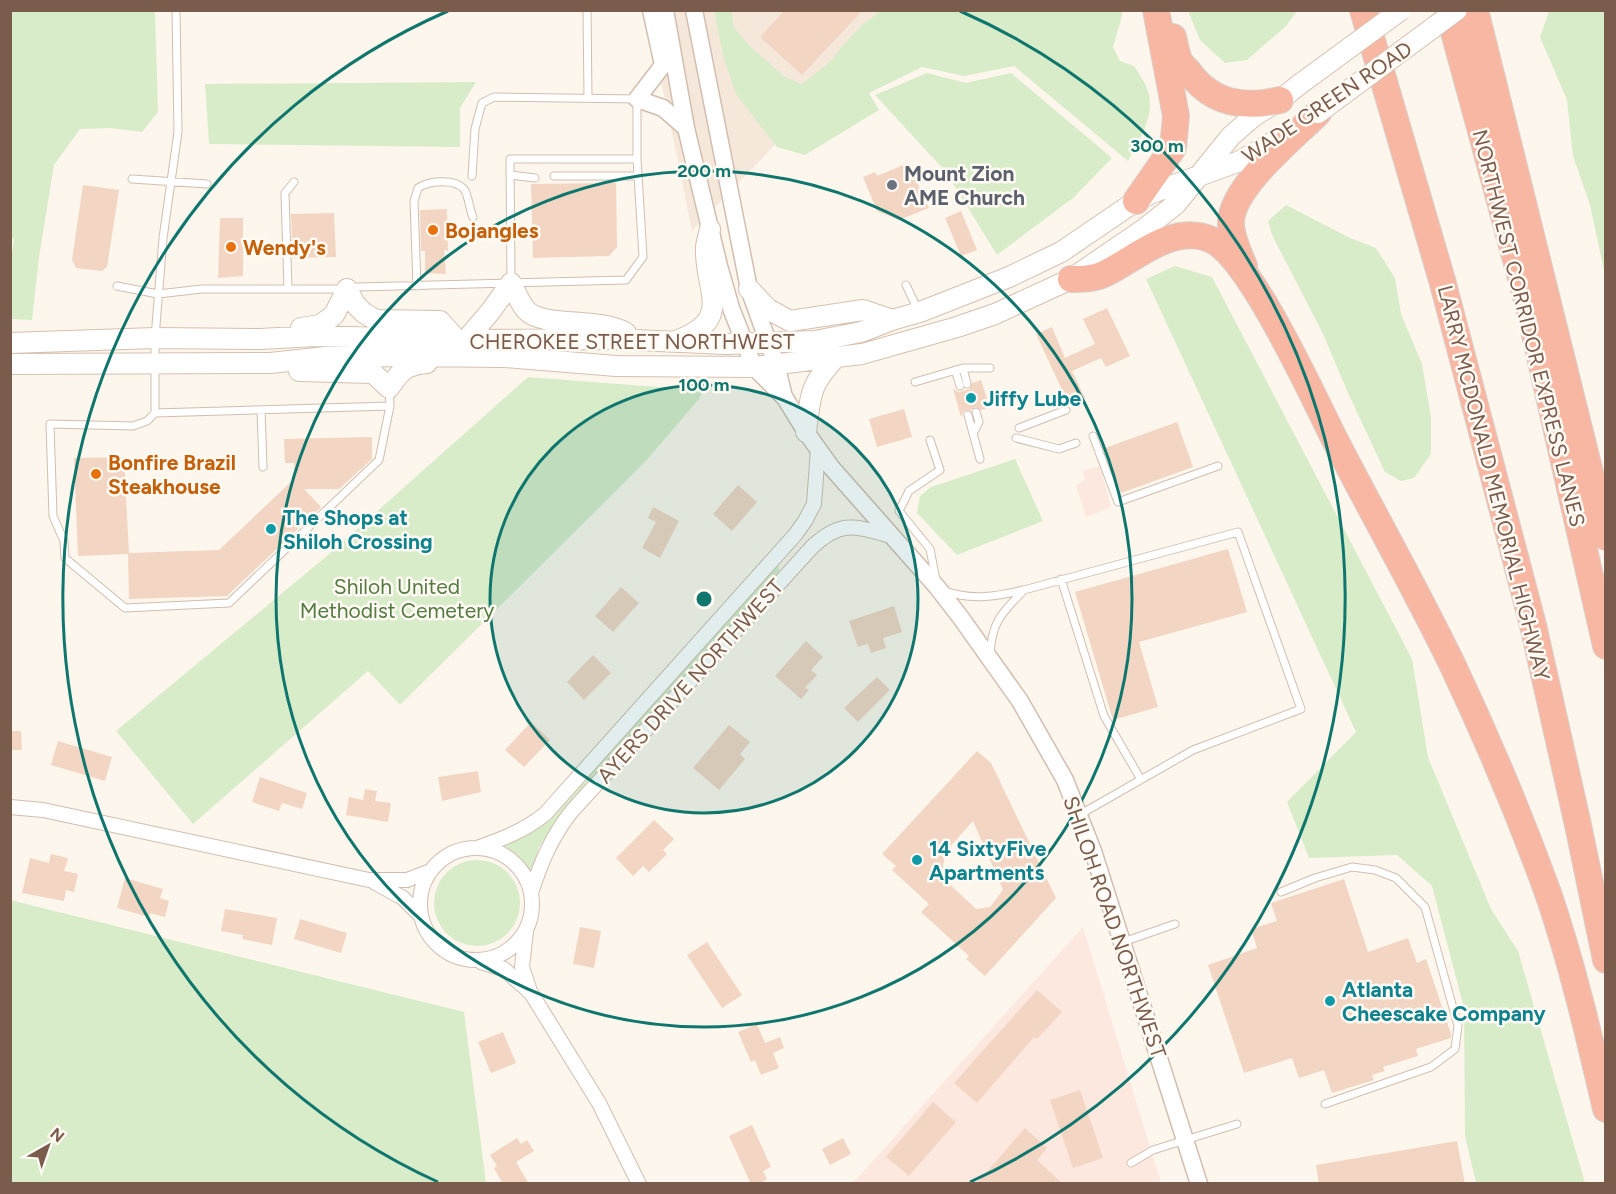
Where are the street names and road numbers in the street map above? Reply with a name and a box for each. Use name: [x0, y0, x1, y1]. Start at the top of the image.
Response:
street label: WADE GREEN ROAD: [1237, 36, 1417, 168]
street label: NORTHWEST CORRIDOR EXPRESS LANES: [1467, 127, 1591, 529]
street label: LARRY MCDONALD MEMORIAL HIGHWAY: [1433, 283, 1555, 684]
street label: CHEROKEE STREET NORTHWEST: [470, 329, 795, 354]
street label: AYERS DRIVE NORTHWEST: [592, 574, 789, 788]
street label: SHILOH ROAD NORTHWEST: [1058, 793, 1172, 1062]

